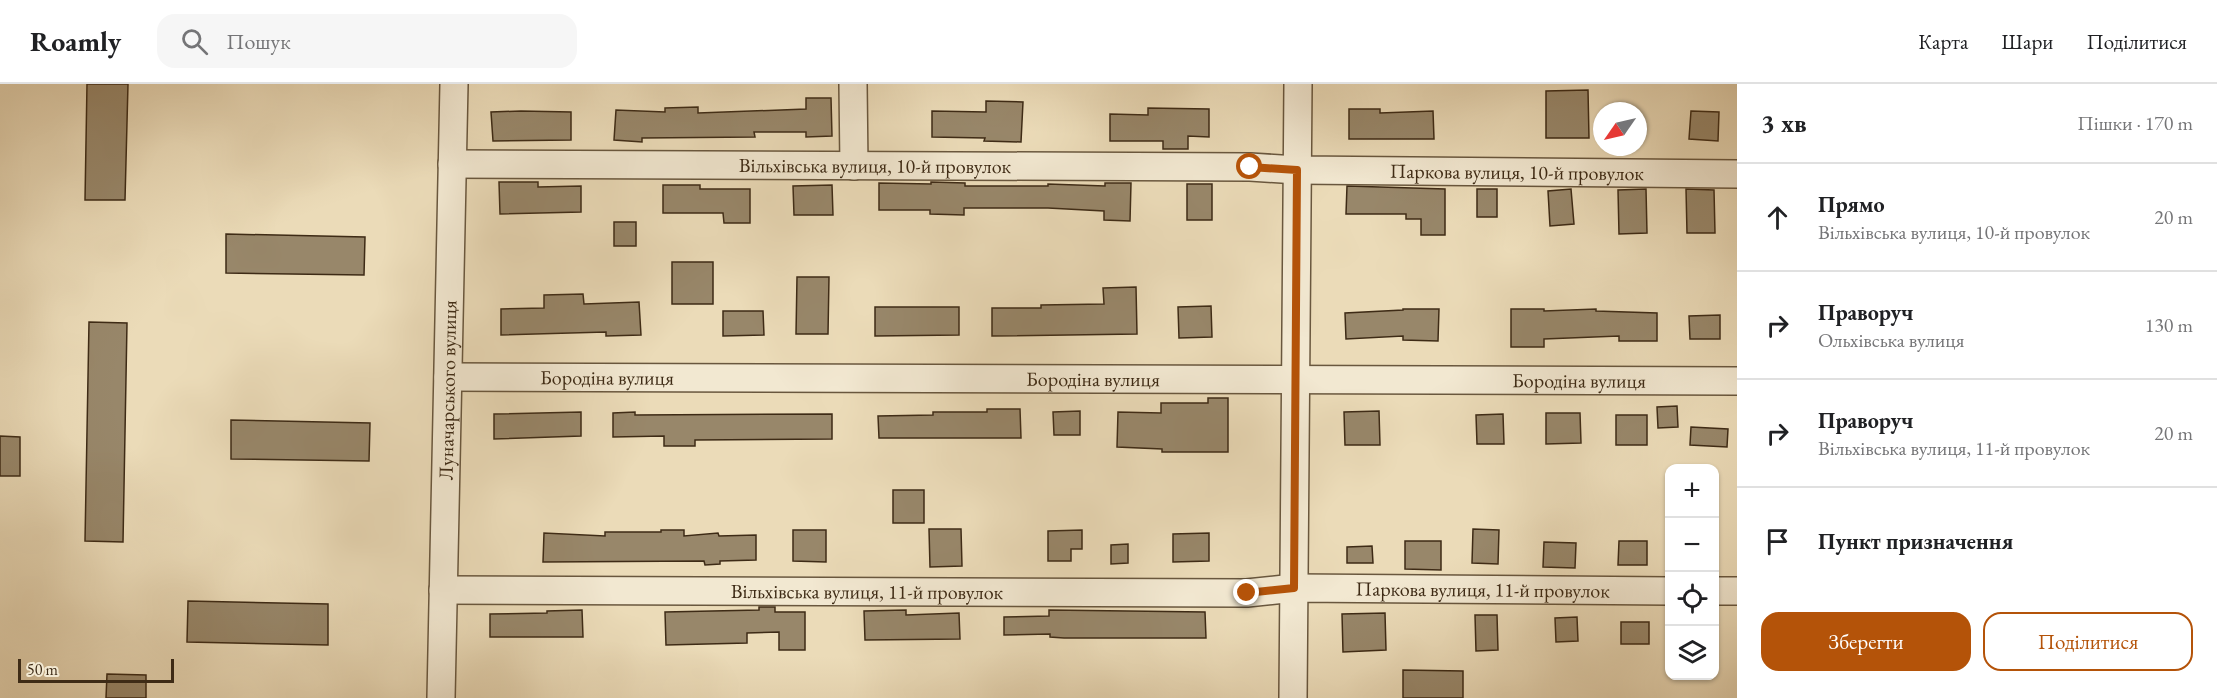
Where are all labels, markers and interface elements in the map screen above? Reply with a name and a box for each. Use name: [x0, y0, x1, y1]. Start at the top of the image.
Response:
search box: [157, 14, 577, 68]
text: Roamly: [30, 23, 121, 59]
icon: search: [178, 25, 211, 58]
text: Пошук: [226, 27, 291, 56]
text: Карта: [1918, 28, 1968, 55]
text: Шари: [2001, 28, 2053, 55]
text: Поділитися: [2086, 28, 2187, 55]
north arrow: [1593, 102, 1647, 156]
text: 3 хв: [1761, 106, 1807, 140]
text: Пішки · 170 m: [2077, 110, 2193, 136]
street label: Вільхівська вулиця, 10-й провулок: [739, 152, 1012, 179]
route start: [1236, 153, 1262, 179]
street label: Паркова вулиця, 10-й провулок: [1390, 158, 1645, 186]
text: Прямо: [1818, 190, 1885, 219]
icon: ahead: [1761, 201, 1794, 234]
text: 20 m: [2154, 204, 2193, 230]
text: Вільхівська вулиця, 10-й провулок: [1818, 219, 2090, 245]
text: Праворуч: [1818, 298, 1914, 327]
street label: Луначарського вулиця: [433, 300, 462, 480]
icon: right: [1761, 309, 1794, 342]
text: 130 m: [2145, 312, 2193, 338]
text: Ольхівська вулиця: [1818, 327, 1965, 353]
street label: Бородіна вулиця: [540, 364, 674, 391]
street label: Бородіна вулиця: [1026, 366, 1160, 392]
street label: Бородіна вулиця: [1512, 367, 1646, 394]
text: Праворуч: [1818, 406, 1914, 435]
icon: right: [1761, 417, 1794, 450]
text: 20 m: [2154, 420, 2193, 446]
text: Вільхівська вулиця, 11-й провулок: [1818, 435, 2090, 461]
map controls: [1665, 464, 1719, 680]
button: +: [1665, 464, 1719, 518]
button: −: [1665, 518, 1719, 572]
icon: arrive: [1761, 525, 1794, 558]
text: Пункт призначення: [1818, 527, 2013, 556]
button: locate: [1665, 572, 1719, 626]
street label: Паркова вулиця, 11-й провулок: [1356, 575, 1610, 604]
street label: Вільхівська вулиця, 11-й провулок: [731, 578, 1004, 605]
route end: [1233, 579, 1259, 605]
button: Зберегти: [1761, 612, 1971, 671]
button: Поділитися: [1983, 612, 2193, 671]
button: layers: [1665, 626, 1719, 680]
scale bar: [18, 656, 174, 684]
text: 50 m: [27, 659, 58, 680]

